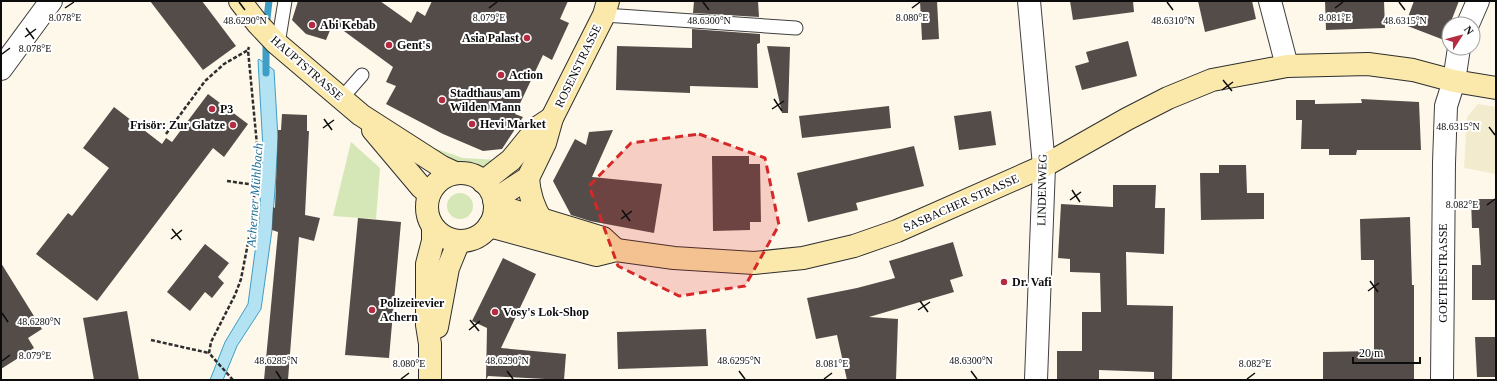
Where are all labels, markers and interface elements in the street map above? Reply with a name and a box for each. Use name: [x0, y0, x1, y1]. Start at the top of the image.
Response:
text: 8.078°E: [49, 12, 81, 23]
text: 8.079°E: [473, 12, 505, 23]
text: 8.080°E: [896, 12, 928, 23]
text: 8.081°E: [1319, 12, 1351, 23]
text: 48.6290°N: [223, 15, 267, 26]
text: 48.6300°N: [687, 15, 731, 26]
text: 48.6310°N: [1151, 15, 1195, 26]
text: 48.6315°N: [1383, 15, 1427, 26]
north arrow: [1441, 16, 1481, 56]
place label: Abi Kebab: [320, 18, 376, 32]
marker: Abi Kebab: [307, 20, 317, 30]
street label: ROSENSTRASSE: [552, 22, 604, 110]
text: N: [1462, 23, 1476, 37]
place label: Asia Palast: [462, 31, 519, 45]
street label: HAUPTSTRASSE: [268, 33, 346, 103]
marker: Asia Palast: [522, 33, 532, 43]
place label: Gent's: [397, 38, 431, 52]
marker: Gent's: [384, 40, 394, 50]
text: 8.078°E: [19, 43, 51, 54]
place label: Action: [509, 68, 543, 82]
marker: Action: [496, 70, 506, 80]
place label: Stadthaus am Wilden Mann: [450, 86, 521, 114]
marker: Stadthaus am Wilden Mann: [437, 95, 447, 105]
place label: P3: [220, 102, 233, 116]
marker: P3: [207, 104, 217, 114]
place label: Hevi Market: [480, 117, 546, 131]
place label: Frisör: Zur Glatze: [130, 118, 226, 132]
marker: Hevi Market: [467, 119, 477, 129]
marker: Frisör: Zur Glatze: [228, 120, 238, 130]
text: 48.6315°N: [1436, 121, 1480, 132]
water label: Acherner Mühlbach: [243, 142, 266, 249]
street label: LINDENWEG: [1034, 154, 1050, 226]
street label: SASBACHER STRASSE: [901, 171, 1021, 235]
text: 8.082°E: [1446, 199, 1478, 210]
street label: GOETHESTRASSE: [1436, 223, 1450, 323]
place label: Dr. Vafi: [1012, 275, 1052, 289]
marker: Dr. Vafi: [999, 277, 1009, 287]
place label: Polizeirevier Achern: [380, 296, 445, 324]
marker: Polizeirevier Achern: [367, 305, 377, 315]
place label: Vosy's Lok-Shop: [503, 305, 589, 319]
marker: Vosy's Lok-Shop: [490, 307, 500, 317]
text: 48.6280°N: [17, 316, 61, 327]
scale bar: [1353, 339, 1420, 365]
text: 20 m: [1359, 346, 1384, 360]
text: 8.079°E: [19, 350, 51, 361]
text: 48.6285°N: [254, 355, 298, 366]
text: 48.6290°N: [485, 355, 529, 366]
text: 48.6295°N: [717, 355, 761, 366]
text: 48.6300°N: [949, 355, 993, 366]
text: 8.080°E: [393, 358, 425, 369]
text: 8.081°E: [816, 358, 848, 369]
text: 8.082°E: [1239, 358, 1271, 369]

